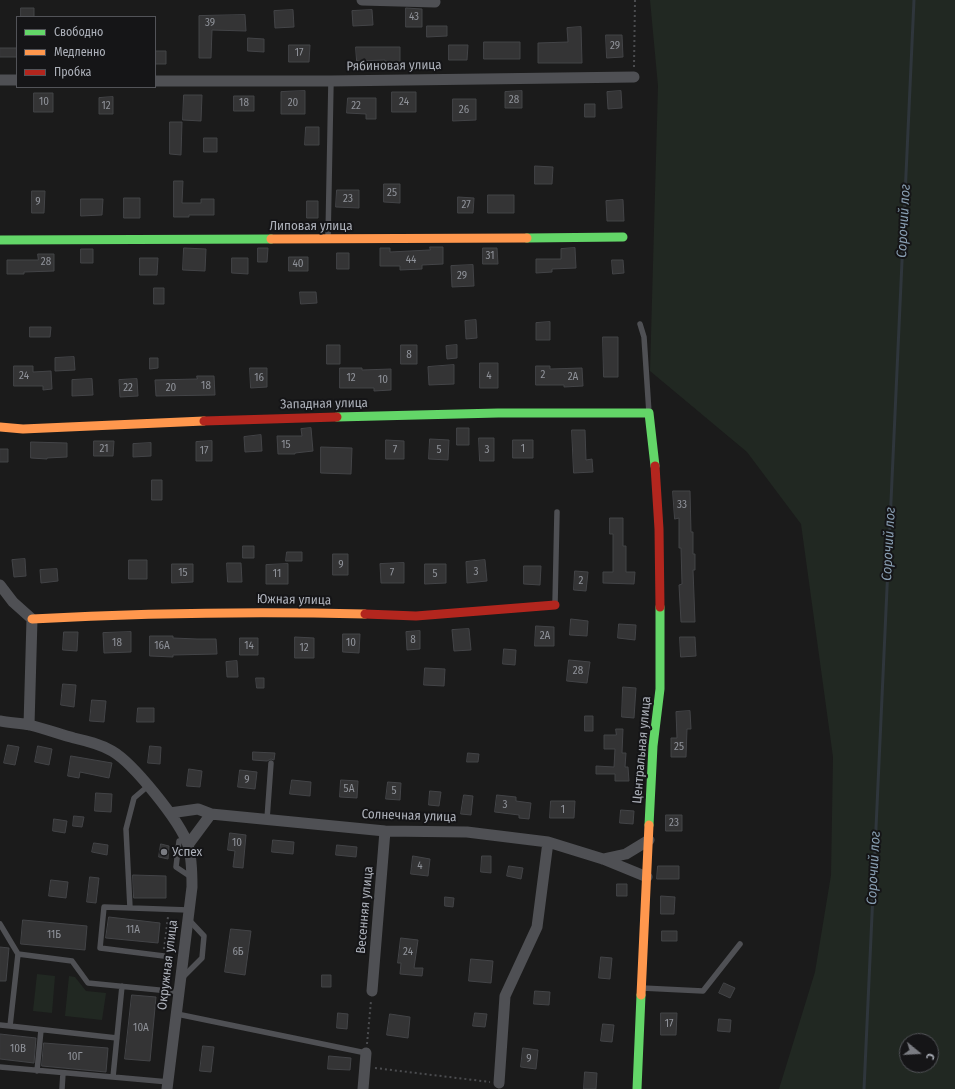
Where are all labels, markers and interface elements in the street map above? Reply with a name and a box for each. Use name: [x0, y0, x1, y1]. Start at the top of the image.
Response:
house number: 43: [409, 10, 419, 24]
legend: [16, 16, 156, 88]
house number: 39: [205, 16, 215, 30]
text: Свободно: [54, 25, 103, 39]
house number: 29: [610, 39, 620, 53]
text: Медленно: [54, 45, 106, 59]
house number: 17: [295, 46, 303, 60]
street label: Рябиновая улица: [346, 57, 442, 75]
text: Пробка: [54, 65, 92, 79]
house number: 28: [509, 93, 519, 107]
house number: 10: [39, 95, 49, 109]
house number: 24: [399, 95, 409, 109]
house number: 18: [239, 96, 249, 110]
house number: 20: [288, 96, 298, 110]
house number: 12: [101, 99, 111, 113]
house number: 22: [351, 99, 361, 113]
house number: 26: [459, 103, 469, 117]
water label: Сорочий лог: [894, 184, 914, 258]
house number: 25: [387, 186, 397, 200]
house number: 23: [343, 192, 353, 206]
house number: 9: [35, 195, 41, 209]
house number: 27: [461, 198, 471, 212]
street label: Липовая улица: [269, 218, 353, 234]
house number: 31: [486, 249, 494, 263]
house number: 44: [406, 253, 416, 267]
house number: 28: [41, 255, 51, 269]
house number: 40: [292, 257, 304, 271]
house number: 29: [457, 269, 467, 283]
house number: 8: [406, 348, 412, 362]
house number: 2: [541, 368, 545, 382]
house number: 24: [19, 369, 29, 383]
house number: 4: [486, 369, 492, 383]
house number: 2А: [568, 370, 578, 384]
house number: 16: [254, 371, 264, 385]
house number: 12: [346, 371, 356, 385]
house number: 10: [378, 373, 388, 387]
house number: 18: [201, 379, 211, 393]
house number: 22: [123, 381, 133, 395]
house number: 20: [166, 381, 176, 395]
street label: Западная улица: [280, 395, 368, 413]
house number: 15: [281, 438, 291, 452]
house number: 21: [100, 442, 108, 456]
house number: 1: [521, 442, 525, 456]
house number: 7: [393, 443, 397, 457]
house number: 5: [436, 443, 442, 457]
house number: 3: [485, 443, 489, 457]
house number: 17: [200, 444, 208, 458]
house number: 33: [677, 498, 687, 512]
water label: Сорочий лог: [879, 507, 899, 581]
house number: 9: [338, 558, 344, 572]
house number: 3: [474, 565, 478, 579]
house number: 15: [178, 566, 188, 580]
house number: 7: [390, 566, 394, 580]
house number: 11: [273, 567, 281, 581]
house number: 5: [432, 567, 438, 581]
house number: 2: [579, 574, 583, 588]
street label: Южная улица: [257, 592, 331, 608]
house number: 2А: [540, 629, 550, 643]
house number: 8: [410, 633, 416, 647]
house number: 18: [112, 636, 122, 650]
house number: 10: [346, 636, 356, 650]
house number: 16А: [154, 639, 170, 653]
house number: 14: [244, 639, 254, 653]
house number: 12: [299, 641, 309, 655]
house number: 28: [573, 664, 583, 678]
street label: Центральная улица: [630, 696, 654, 804]
house number: 25: [674, 740, 684, 754]
house number: 9: [244, 773, 250, 787]
house number: 5А: [344, 782, 354, 796]
house number: 5: [391, 784, 397, 798]
house number: 3: [503, 798, 507, 812]
house number: 1: [561, 803, 565, 817]
street label: Солнечная улица: [361, 807, 457, 825]
house number: 23: [669, 816, 679, 830]
water label: Сорочий лог: [864, 831, 884, 905]
house number: 10: [232, 836, 242, 850]
place label: Успех: [172, 844, 202, 860]
marker: Успех: [159, 847, 169, 857]
house number: 4: [417, 859, 423, 873]
street label: Весенняя улица: [353, 866, 377, 954]
street label: Окружная улица: [155, 919, 181, 1011]
house number: 11А: [126, 923, 140, 937]
house number: 11Б: [47, 928, 61, 942]
house number: 6Б: [232, 945, 244, 959]
house number: 24: [403, 945, 413, 959]
house number: 17: [665, 1017, 673, 1031]
house number: 10А: [133, 1021, 149, 1035]
north arrow: [899, 1033, 939, 1073]
house number: 10В: [10, 1042, 26, 1056]
house number: 10Г: [67, 1050, 83, 1064]
house number: 9: [526, 1052, 532, 1066]
text: С: [923, 1052, 937, 1061]

